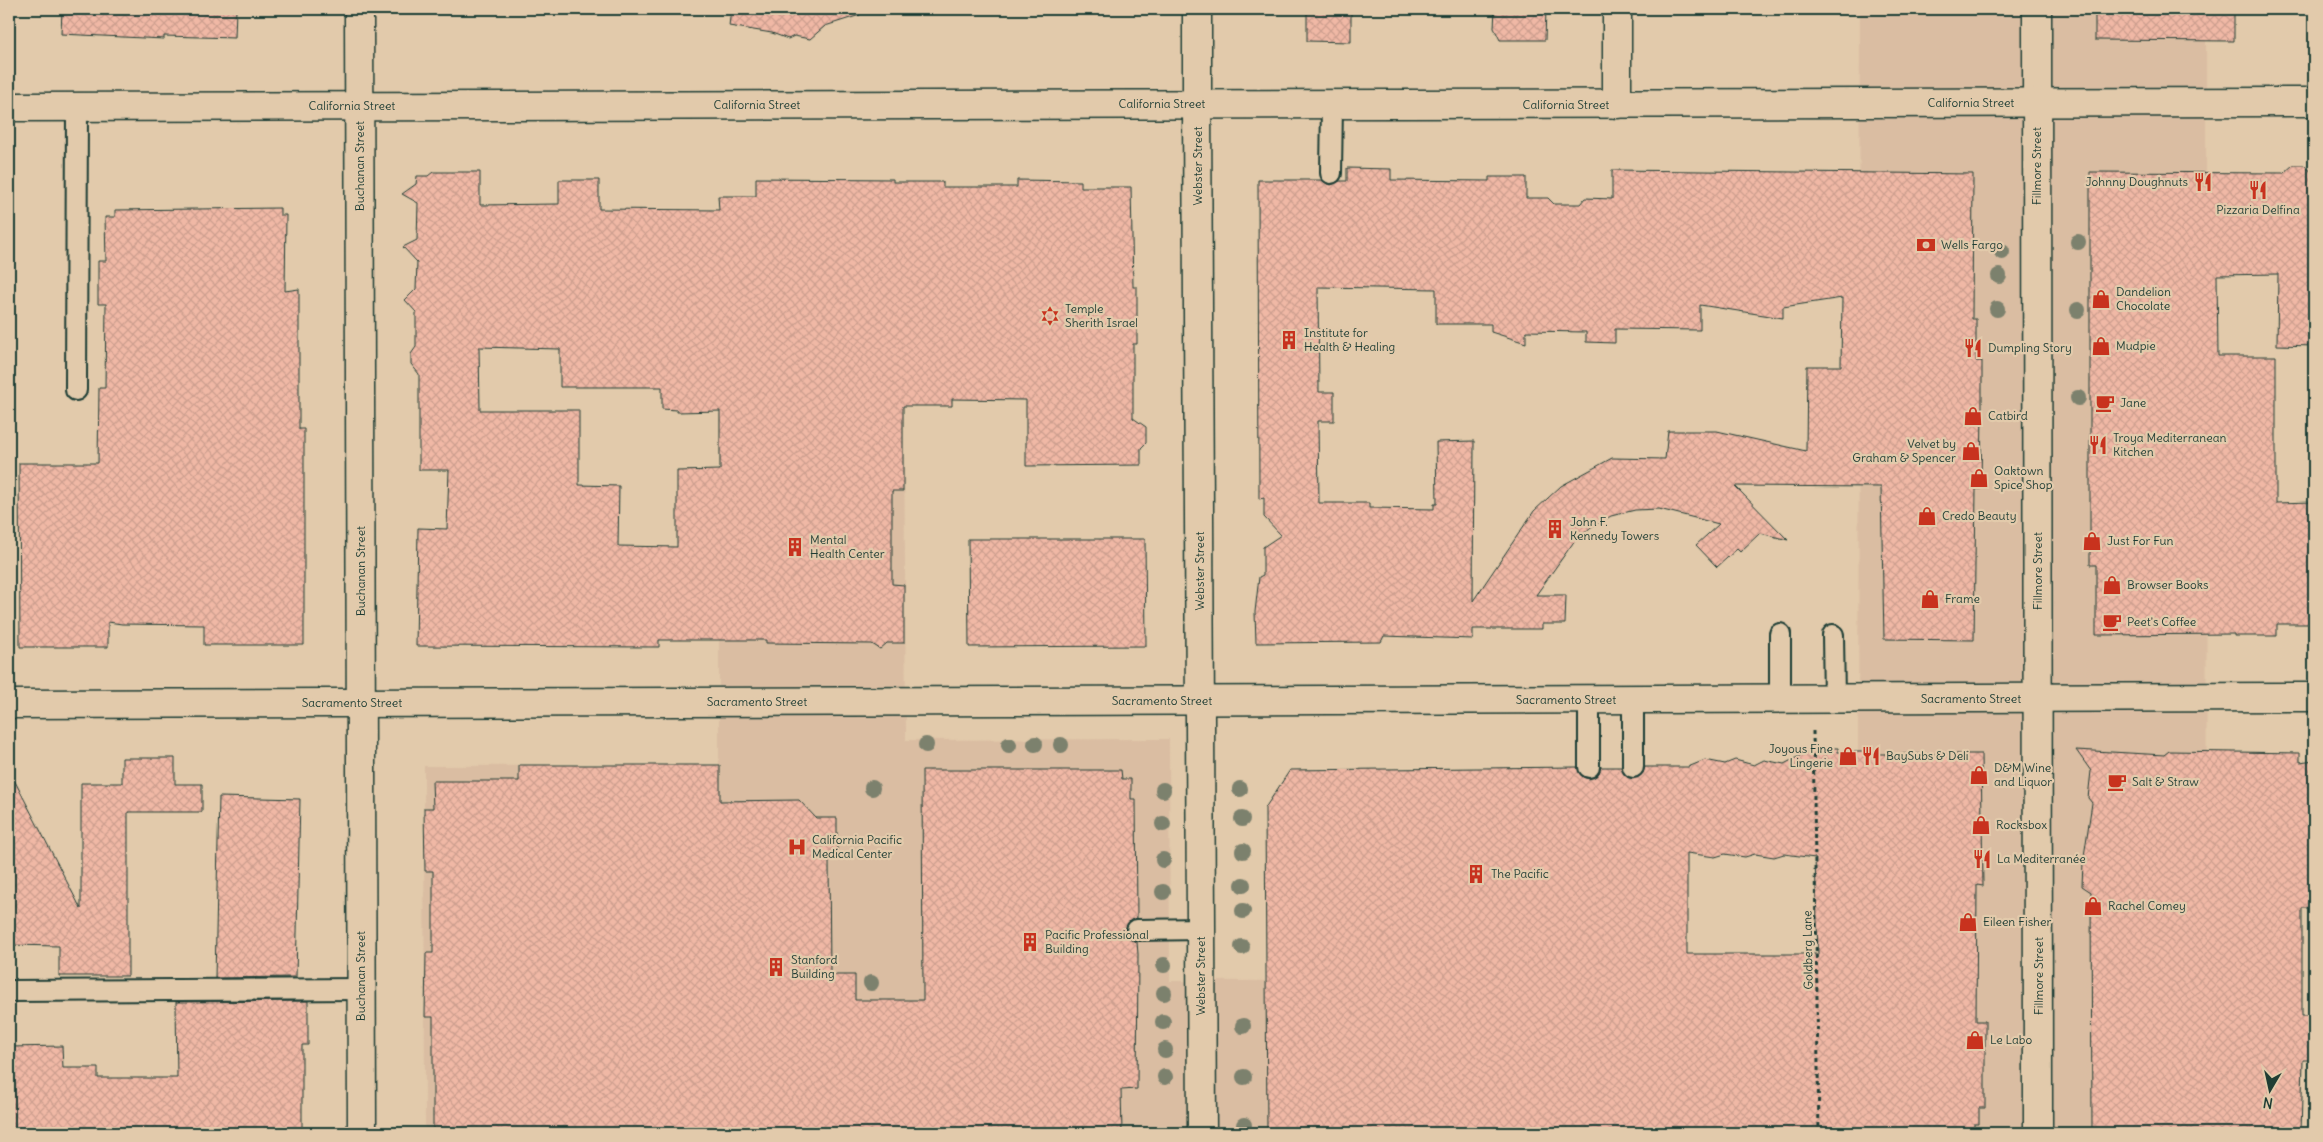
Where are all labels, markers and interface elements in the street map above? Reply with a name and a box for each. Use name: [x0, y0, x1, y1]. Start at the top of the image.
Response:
street label: California Street: [1928, 95, 2014, 110]
street label: California Street: [1119, 96, 1205, 111]
street label: California Street: [714, 97, 800, 112]
street label: California Street: [1523, 97, 1609, 112]
street label: California Street: [309, 98, 395, 113]
street label: Buchanan Street: [352, 121, 367, 211]
street label: Webster Street: [1190, 126, 1205, 206]
street label: Fillmore Street: [2029, 127, 2044, 205]
restaurant icon: Johnny Doughnuts: [2192, 171, 2214, 193]
place label: Johnny Doughnuts: [2086, 174, 2188, 189]
restaurant icon: Pizzaria Delfina: [2247, 179, 2269, 201]
place label: Pizzaria Delfina: [2216, 202, 2300, 217]
bank icon: Wells Fargo: [1915, 234, 1937, 256]
place label: Wells Fargo: [1941, 237, 2003, 252]
place label: Dandelion Chocolate: [2116, 284, 2171, 313]
shop icon: Dandelion Chocolate: [2090, 288, 2112, 310]
place label: Temple Sherith Israel: [1065, 301, 1138, 330]
synagogue icon: Temple Sherith Israel: [1039, 305, 1061, 327]
place label: Institute for Health & Healing: [1304, 325, 1395, 354]
building icon: Institute for Health & Healing: [1278, 329, 1300, 351]
shop icon: Mudpie: [2090, 335, 2112, 357]
restaurant icon: Dumpling Story: [1962, 337, 1984, 359]
place label: Mudpie: [2116, 338, 2156, 353]
place label: Dumpling Story: [1988, 340, 2072, 355]
cafe icon: Jane: [2094, 392, 2116, 414]
place label: Jane: [2120, 395, 2146, 410]
shop icon: Catbird: [1962, 405, 1984, 427]
place label: Catbird: [1988, 408, 2028, 423]
place label: Troya Mediterranean Kitchen: [2113, 430, 2227, 459]
restaurant icon: Troya Mediterranean Kitchen: [2087, 434, 2109, 456]
place label: Velvet by Graham & Spencer: [1852, 436, 1956, 465]
shop icon: Velvet by Graham & Spencer: [1960, 440, 1982, 462]
place label: Oaktown Spice Shop: [1994, 463, 2053, 492]
shop icon: Oaktown Spice Shop: [1968, 467, 1990, 489]
shop icon: Credo Beauty: [1916, 505, 1938, 527]
place label: Credo Beauty: [1942, 508, 2016, 523]
place label: John F. Kennedy Towers: [1570, 514, 1659, 543]
building icon: John F. Kennedy Towers: [1544, 518, 1566, 540]
street label: Buchanan Street: [353, 526, 368, 616]
shop icon: Just For Fun: [2081, 530, 2103, 552]
street label: Webster Street: [1192, 531, 1207, 611]
place label: Mental Health Center: [810, 532, 885, 561]
street label: Fillmore Street: [2030, 532, 2045, 610]
place label: Just For Fun: [2107, 533, 2174, 548]
building icon: Mental Health Center: [784, 536, 806, 558]
shop icon: Browser Books: [2101, 574, 2123, 596]
place label: Browser Books: [2127, 577, 2208, 592]
shop icon: Frame: [1919, 588, 1941, 610]
place label: Frame: [1945, 591, 1980, 606]
cafe icon: Peet's Coffee: [2101, 611, 2123, 633]
place label: Peet's Coffee: [2127, 614, 2196, 629]
street label: Sacramento Street: [1921, 691, 2021, 706]
street label: Sacramento Street: [1516, 692, 1616, 707]
street label: Sacramento Street: [1112, 693, 1212, 708]
street label: Sacramento Street: [707, 694, 807, 709]
street label: Sacramento Street: [302, 695, 402, 710]
place label: Joyous Fine Lingerie: [1768, 741, 1833, 770]
shop icon: Joyous Fine Lingerie: [1837, 745, 1859, 767]
restaurant icon: BaySubs & Deli: [1860, 745, 1882, 767]
place label: BaySubs & Deli: [1886, 748, 1968, 763]
place label: D&M Wine and Liquor: [1994, 760, 2052, 789]
shop icon: D&M Wine and Liquor: [1968, 764, 1990, 786]
cafe icon: Salt & Straw: [2106, 771, 2128, 793]
place label: Salt & Straw: [2132, 774, 2199, 789]
shop icon: Rocksbox: [1970, 814, 1992, 836]
place label: Rocksbox: [1996, 817, 2047, 832]
place label: California Pacific Medical Center: [812, 832, 902, 861]
hospital icon: California Pacific Medical Center: [786, 836, 808, 858]
restaurant icon: La Mediterranée: [1971, 848, 1993, 870]
place label: La Mediterranée: [1997, 851, 2086, 866]
building icon: The Pacific: [1465, 863, 1487, 885]
place label: The Pacific: [1491, 866, 1549, 881]
shop icon: Rachel Comey: [2082, 895, 2104, 917]
place label: Rachel Comey: [2108, 898, 2186, 913]
street label: Goldberg Lane: [1799, 910, 1816, 990]
shop icon: Eileen Fisher: [1957, 911, 1979, 933]
place label: Eileen Fisher: [1983, 914, 2052, 929]
place label: Pacific Professional Building: [1045, 927, 1149, 956]
street label: Buchanan Street: [353, 931, 368, 1021]
building icon: Pacific Professional Building: [1019, 931, 1041, 953]
street label: Webster Street: [1193, 936, 1208, 1016]
street label: Fillmore Street: [2031, 937, 2046, 1015]
place label: Stanford Building: [791, 952, 838, 981]
building icon: Stanford Building: [765, 956, 787, 978]
shop icon: Le Labo: [1964, 1029, 1986, 1051]
place label: Le Labo: [1990, 1032, 2032, 1047]
north arrow: [2246, 1064, 2296, 1114]
text: N: [2262, 1093, 2274, 1112]

